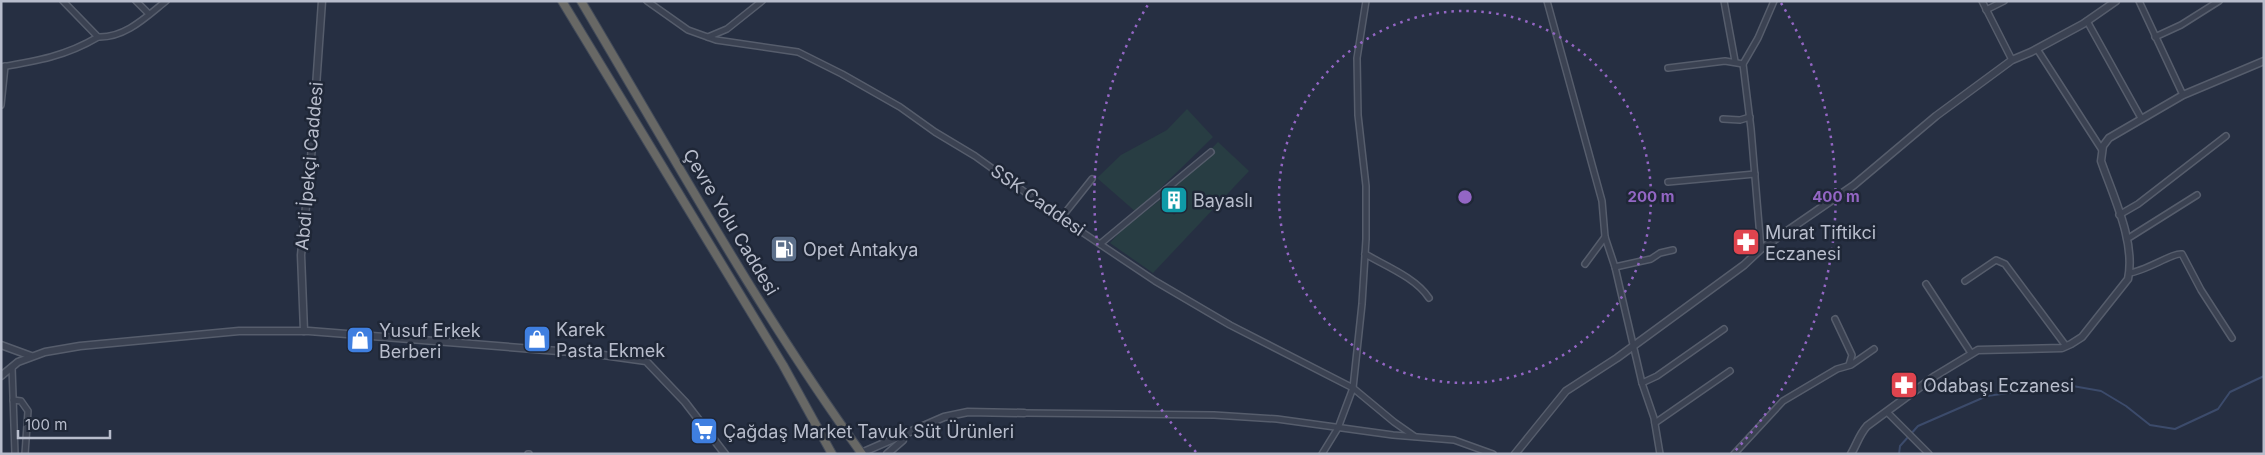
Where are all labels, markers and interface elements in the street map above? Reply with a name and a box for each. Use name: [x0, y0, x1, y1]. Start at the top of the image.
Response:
street label: Abdi İpekçi Caddesi: [290, 81, 327, 251]
street label: Çevre Yolu Caddesi: [679, 145, 783, 299]
street label: SSK Caddesi: [987, 160, 1089, 240]
building icon: Bayaslı: [1159, 185, 1189, 215]
text: 200 m: [1628, 187, 1674, 206]
text: 400 m: [1812, 187, 1860, 206]
centre of rings: [1456, 188, 1474, 206]
place label: Bayaslı: [1193, 190, 1253, 211]
place label: Murat Tiftikci Eczanesi: [1765, 222, 1876, 264]
pharmacy icon: Murat Tiftikci Eczanesi: [1731, 227, 1761, 257]
fuel station icon: Opet Antakya: [769, 234, 799, 264]
place label: Opet Antakya: [803, 239, 918, 260]
place label: Karek Pasta Ekmek: [556, 319, 665, 361]
place label: Yusuf Erkek Berberi: [379, 320, 481, 362]
shop icon: Karek Pasta Ekmek: [522, 324, 552, 354]
shop icon: Yusuf Erkek Berberi: [345, 325, 375, 355]
pharmacy icon: Odabaşı Eczanesi: [1889, 370, 1919, 400]
place label: Odabaşı Eczanesi: [1923, 375, 2074, 396]
scale bar: [18, 408, 110, 440]
text: 100 m: [25, 415, 67, 434]
supermarket icon: Çağdaş Market Tavuk Süt Ürünleri: [689, 416, 719, 446]
place label: Çağdaş Market Tavuk Süt Ürünleri: [723, 420, 1014, 442]

